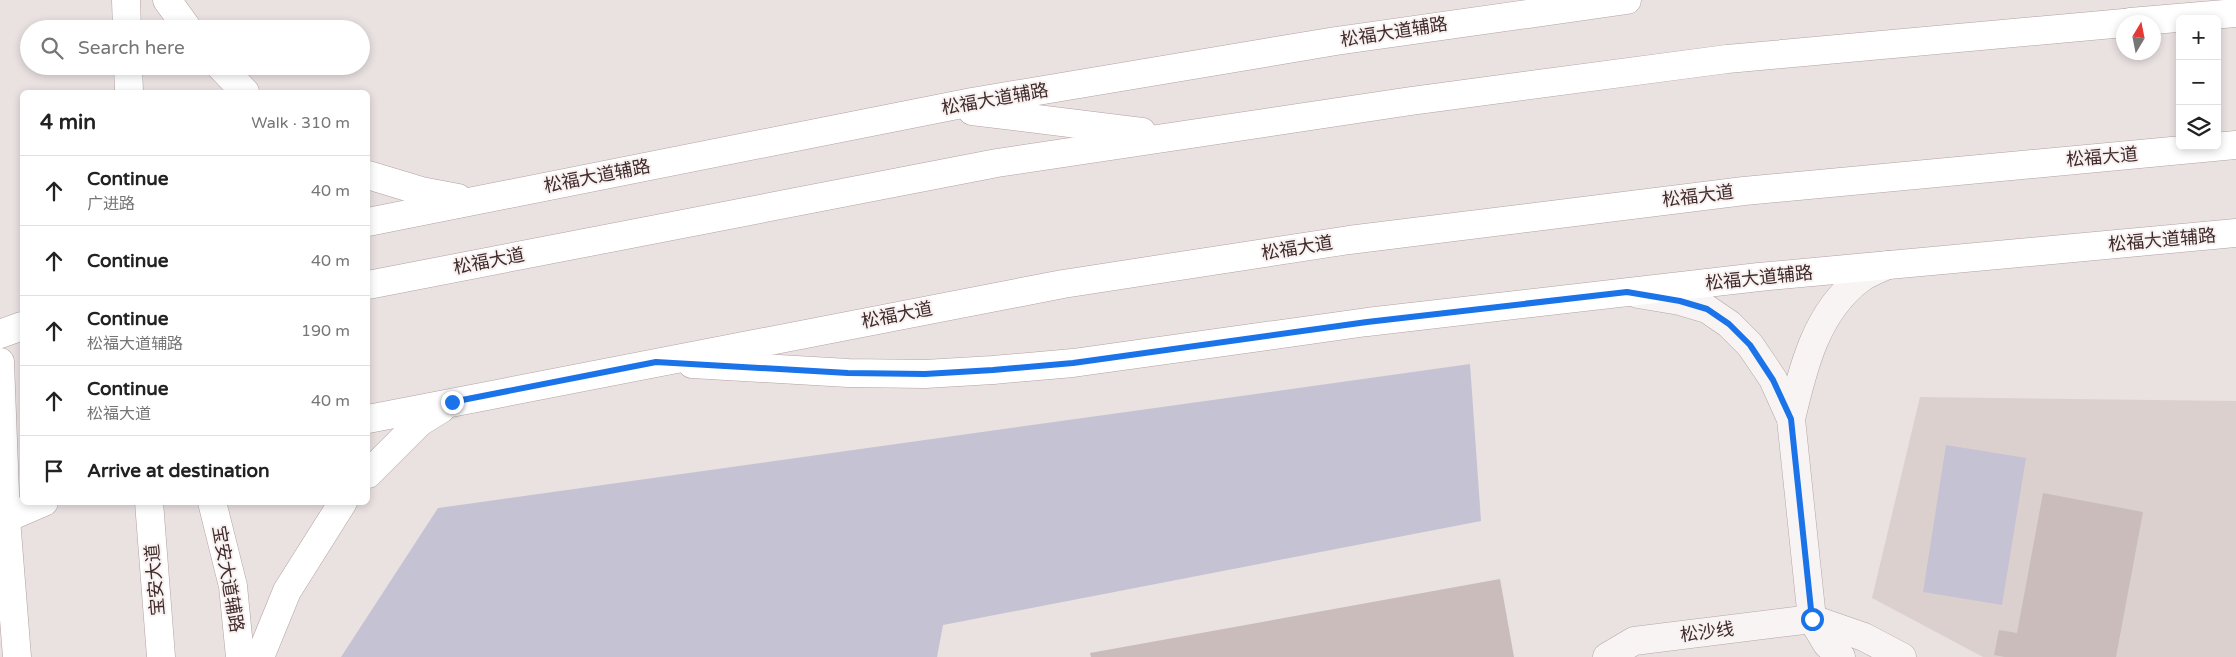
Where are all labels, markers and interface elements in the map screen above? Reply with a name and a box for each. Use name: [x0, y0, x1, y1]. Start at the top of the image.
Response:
street label: 松福大道辅路: [1339, 13, 1449, 51]
north arrow: [2116, 15, 2161, 60]
map controls: [2176, 15, 2221, 150]
button: +: [2176, 15, 2221, 60]
search box: [20, 20, 370, 75]
icon: search: [38, 34, 66, 62]
text: Search here: [78, 37, 185, 59]
button: −: [2176, 60, 2221, 105]
street label: 松福大道辅路: [940, 79, 1050, 119]
button: layers: [2176, 105, 2221, 150]
text: 4 min: [40, 110, 96, 135]
text: Walk · 310 m: [251, 113, 350, 133]
street label: 松福大道: [2065, 143, 2139, 171]
street label: 松福大道辅路: [542, 155, 652, 197]
text: Continue: [87, 168, 169, 190]
icon: ahead: [40, 177, 68, 205]
text: 40 m: [311, 181, 350, 201]
street label: 松福大道: [1661, 181, 1735, 211]
text: 广进路: [87, 194, 135, 214]
street label: 松福大道辅路: [2107, 224, 2217, 256]
street label: 松福大道: [1260, 232, 1334, 264]
street label: 松福大道: [452, 243, 526, 279]
icon: ahead: [40, 247, 68, 275]
text: Continue: [87, 250, 169, 272]
text: 40 m: [311, 251, 350, 271]
street label: 松福大道辅路: [1704, 261, 1814, 295]
street label: 松福大道: [860, 297, 934, 333]
text: Continue: [87, 308, 169, 330]
icon: ahead: [40, 317, 68, 345]
text: 190 m: [301, 321, 350, 341]
text: 松福大道辅路: [87, 334, 183, 354]
text: Continue: [87, 378, 169, 400]
icon: ahead: [40, 387, 68, 415]
text: 40 m: [311, 391, 350, 411]
route end: [441, 391, 464, 414]
text: 松福大道: [87, 404, 151, 424]
icon: arrive: [40, 457, 68, 485]
text: Arrive at destination: [87, 460, 270, 482]
street label: 宝安大道辅路: [208, 524, 248, 634]
street label: 宝安大道: [141, 543, 169, 617]
route start: [1801, 608, 1824, 631]
street label: 松沙线: [1679, 618, 1735, 646]

